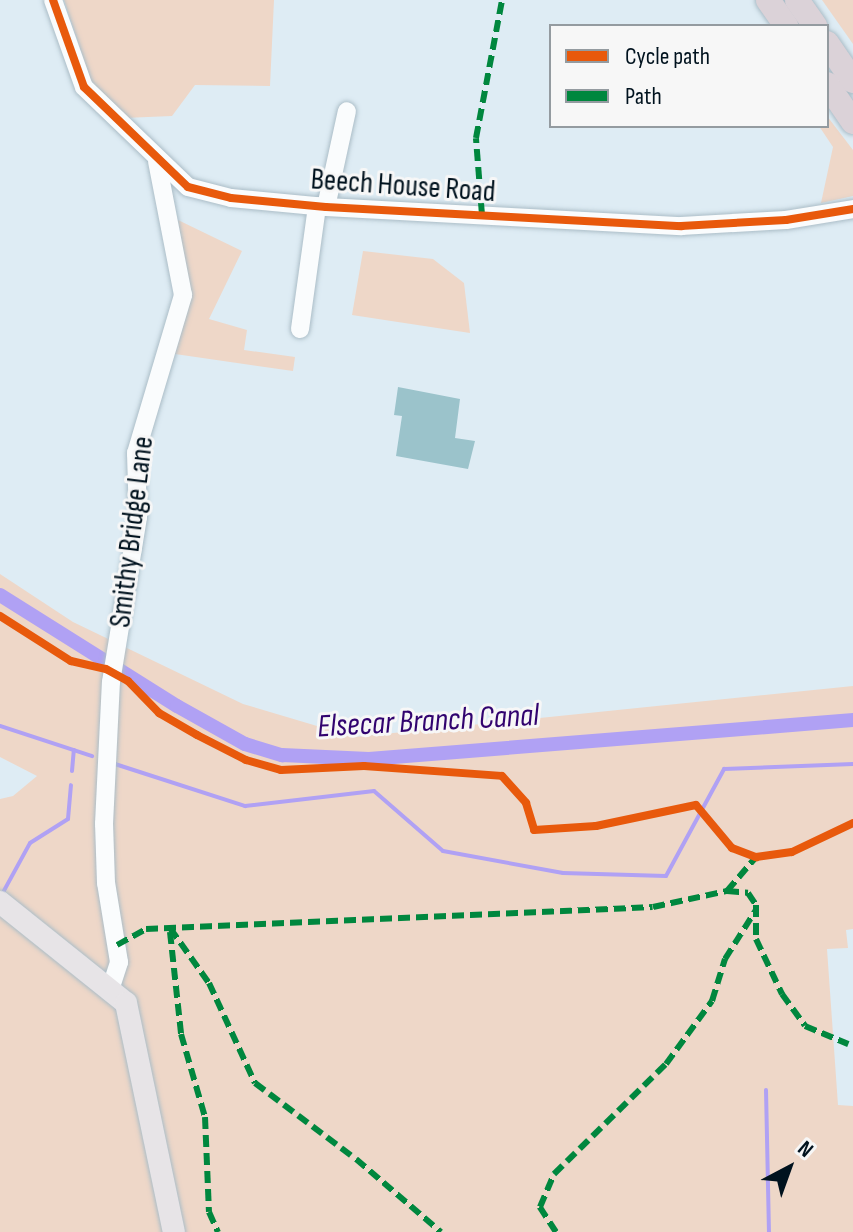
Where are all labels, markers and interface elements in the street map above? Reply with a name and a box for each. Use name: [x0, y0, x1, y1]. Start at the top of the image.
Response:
legend: [549, 24, 829, 128]
text: Cycle path: [625, 42, 710, 71]
text: Path: [625, 82, 662, 111]
street label: Beech House Road: [310, 162, 496, 210]
street label: Smithy Bridge Lane: [102, 434, 162, 630]
water label: Elsecar Branch Canal: [316, 697, 540, 747]
north arrow: [749, 1128, 829, 1208]
text: N: [792, 1135, 818, 1164]

